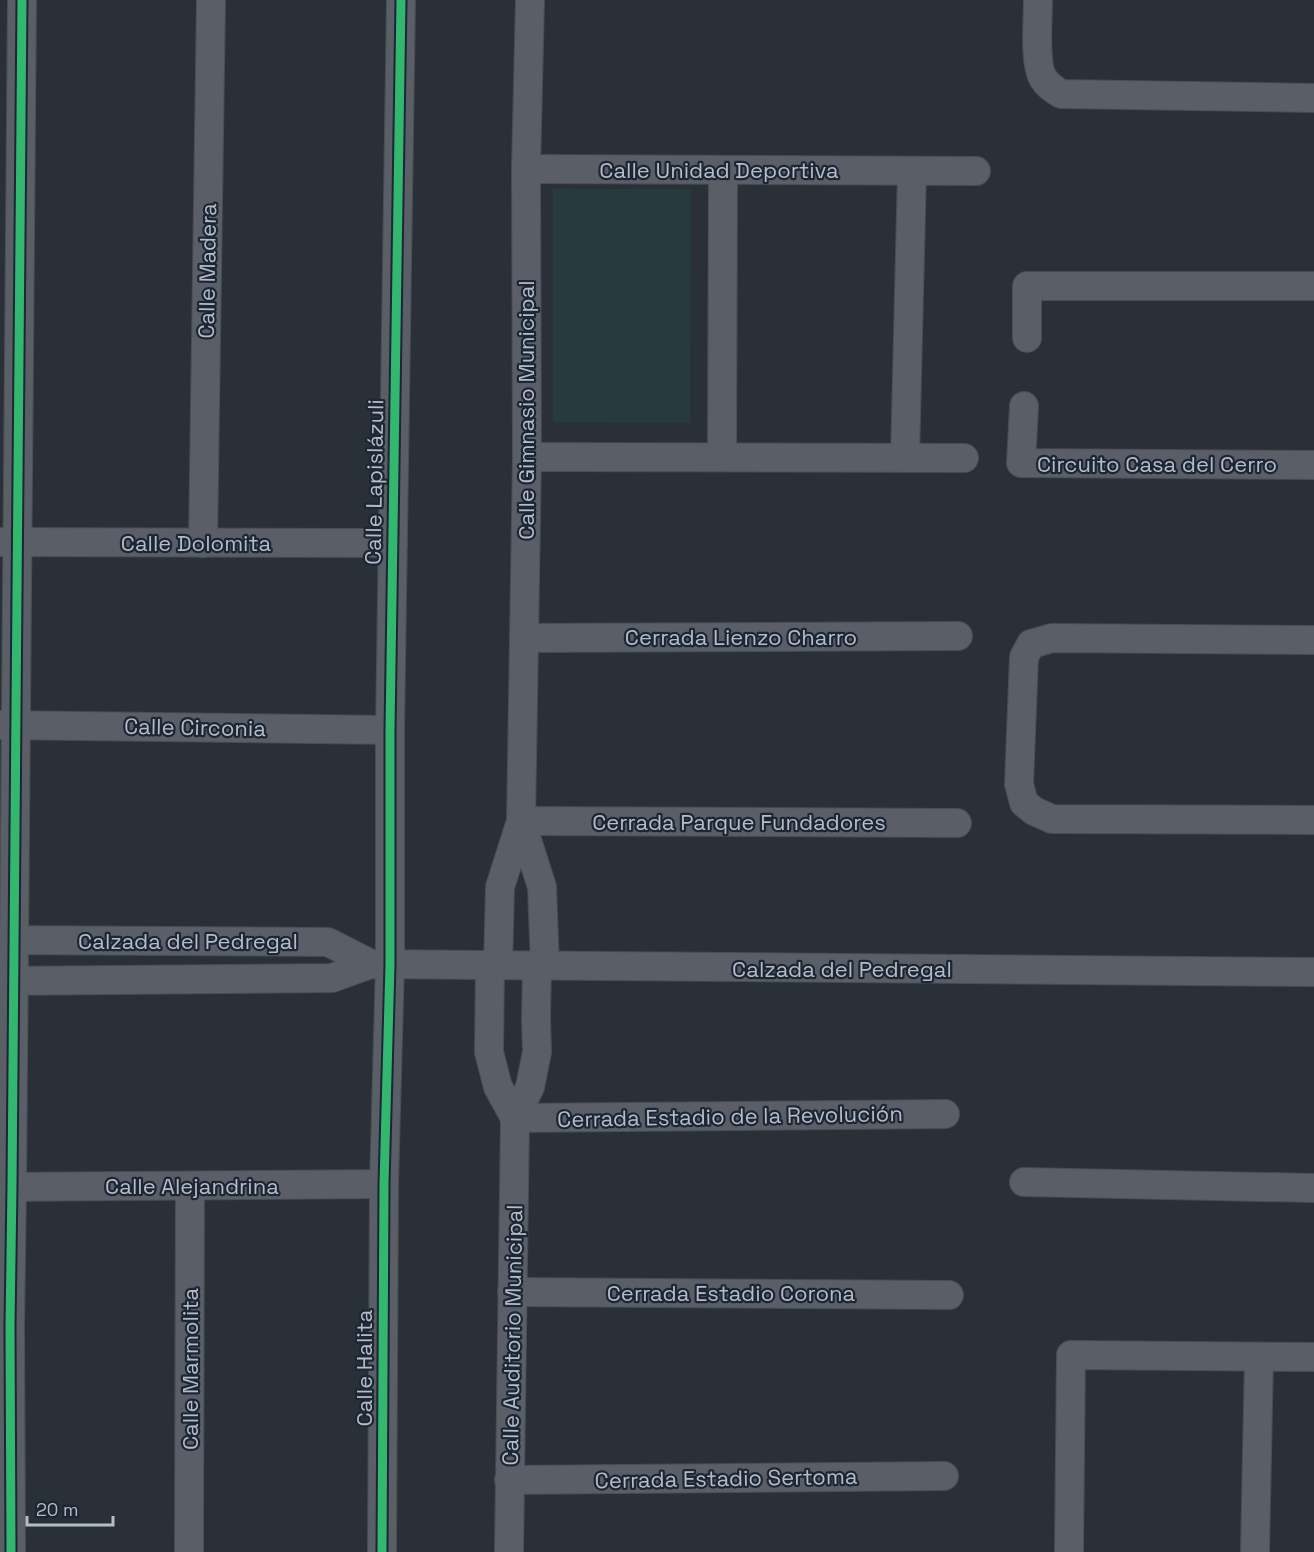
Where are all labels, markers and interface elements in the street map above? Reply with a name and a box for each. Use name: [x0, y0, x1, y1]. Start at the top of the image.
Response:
street label: Calle Unidad Deportiva: [599, 156, 839, 184]
street label: Calle Madera: [192, 203, 222, 339]
street label: Calle Gimnasio Municipal: [512, 280, 540, 540]
street label: Calle Lapislázuli: [359, 399, 389, 565]
street label: Circuito Casa del Cerro: [1037, 450, 1277, 478]
street label: Calle Dolomita: [121, 529, 272, 557]
street label: Cerrada Lienzo Charro: [625, 623, 857, 651]
street label: Calle Circonia: [124, 712, 267, 742]
street label: Cerrada Parque Fundadores: [592, 808, 886, 836]
street label: Calzada del Pedregal: [78, 927, 298, 955]
street label: Calzada del Pedregal: [732, 955, 952, 983]
street label: Cerrada Estadio de la Revolución: [557, 1099, 903, 1133]
street label: Calle Alejandrina: [105, 1172, 279, 1200]
street label: Calle Auditorio Municipal: [496, 1204, 528, 1466]
street label: Cerrada Estadio Corona: [607, 1279, 856, 1307]
street label: Calle Marmolita: [176, 1288, 204, 1450]
street label: Calle Halita: [350, 1309, 378, 1426]
street label: Cerrada Estadio Sertoma: [594, 1462, 858, 1494]
scale bar: [27, 1489, 112, 1527]
text: 20 m: [36, 1498, 79, 1521]

